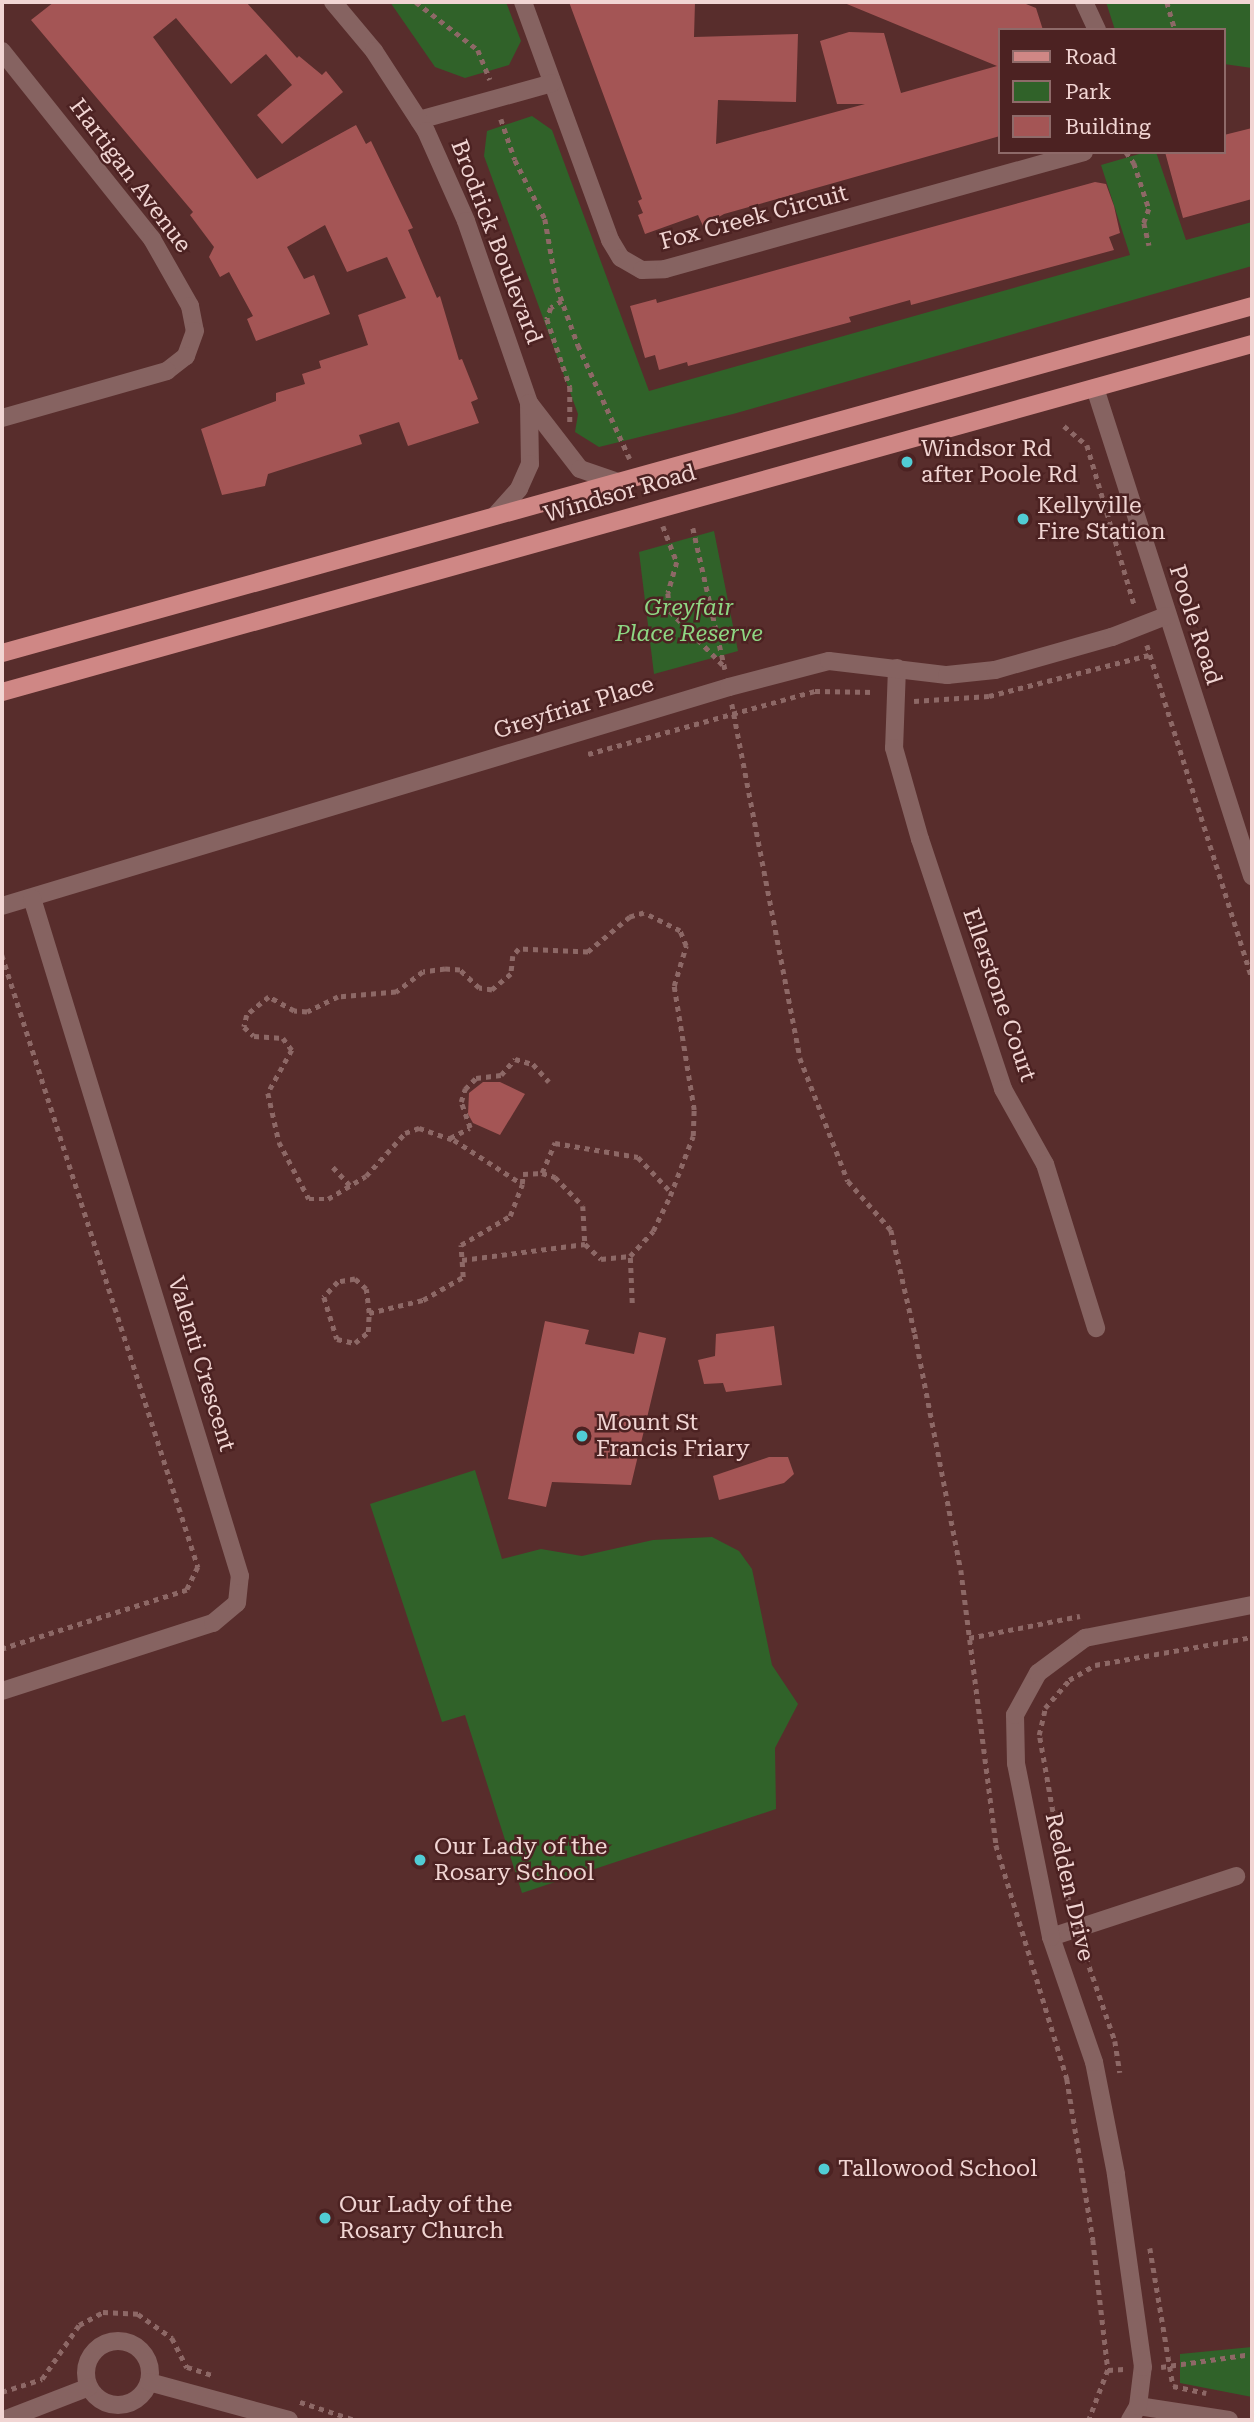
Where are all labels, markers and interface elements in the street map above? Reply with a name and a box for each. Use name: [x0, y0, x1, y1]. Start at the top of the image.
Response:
legend: [998, 28, 1226, 154]
text: Road: [1065, 45, 1117, 69]
text: Park: [1065, 80, 1111, 104]
street label: Hartigan Avenue: [63, 94, 197, 258]
text: Building: [1065, 115, 1151, 139]
street label: Brodrick Boulevard: [444, 136, 548, 348]
street label: Fox Creek Circuit: [657, 180, 851, 256]
place label: Windsor Rd after Poole Rd: [921, 435, 1078, 489]
marker: Windsor Rd after Poole Rd: [899, 454, 915, 470]
street label: Windsor Road: [541, 459, 699, 529]
place label: Kellyville Fire Station: [1037, 492, 1166, 546]
marker: Kellyville Fire Station: [1015, 511, 1031, 527]
street label: Poole Road: [1163, 561, 1227, 689]
park label: Greyfair Place Reserve: [615, 594, 763, 648]
street label: Greyfriar Place: [491, 671, 657, 745]
street label: Ellerstone Court: [956, 905, 1042, 1085]
street label: Valenti Crescent: [161, 1273, 241, 1455]
place label: Mount St Francis Friary: [596, 1409, 749, 1463]
marker: Mount St Francis Friary: [574, 1428, 590, 1444]
street label: Redden Drive: [1039, 1810, 1099, 1964]
place label: Our Lady of the Rosary School: [434, 1833, 607, 1887]
marker: Our Lady of the Rosary School: [412, 1852, 428, 1868]
place label: Tallowood School: [838, 2155, 1037, 2183]
marker: Tallowood School: [816, 2161, 832, 2177]
place label: Our Lady of the Rosary Church: [339, 2191, 512, 2245]
marker: Our Lady of the Rosary Church: [317, 2210, 333, 2226]

